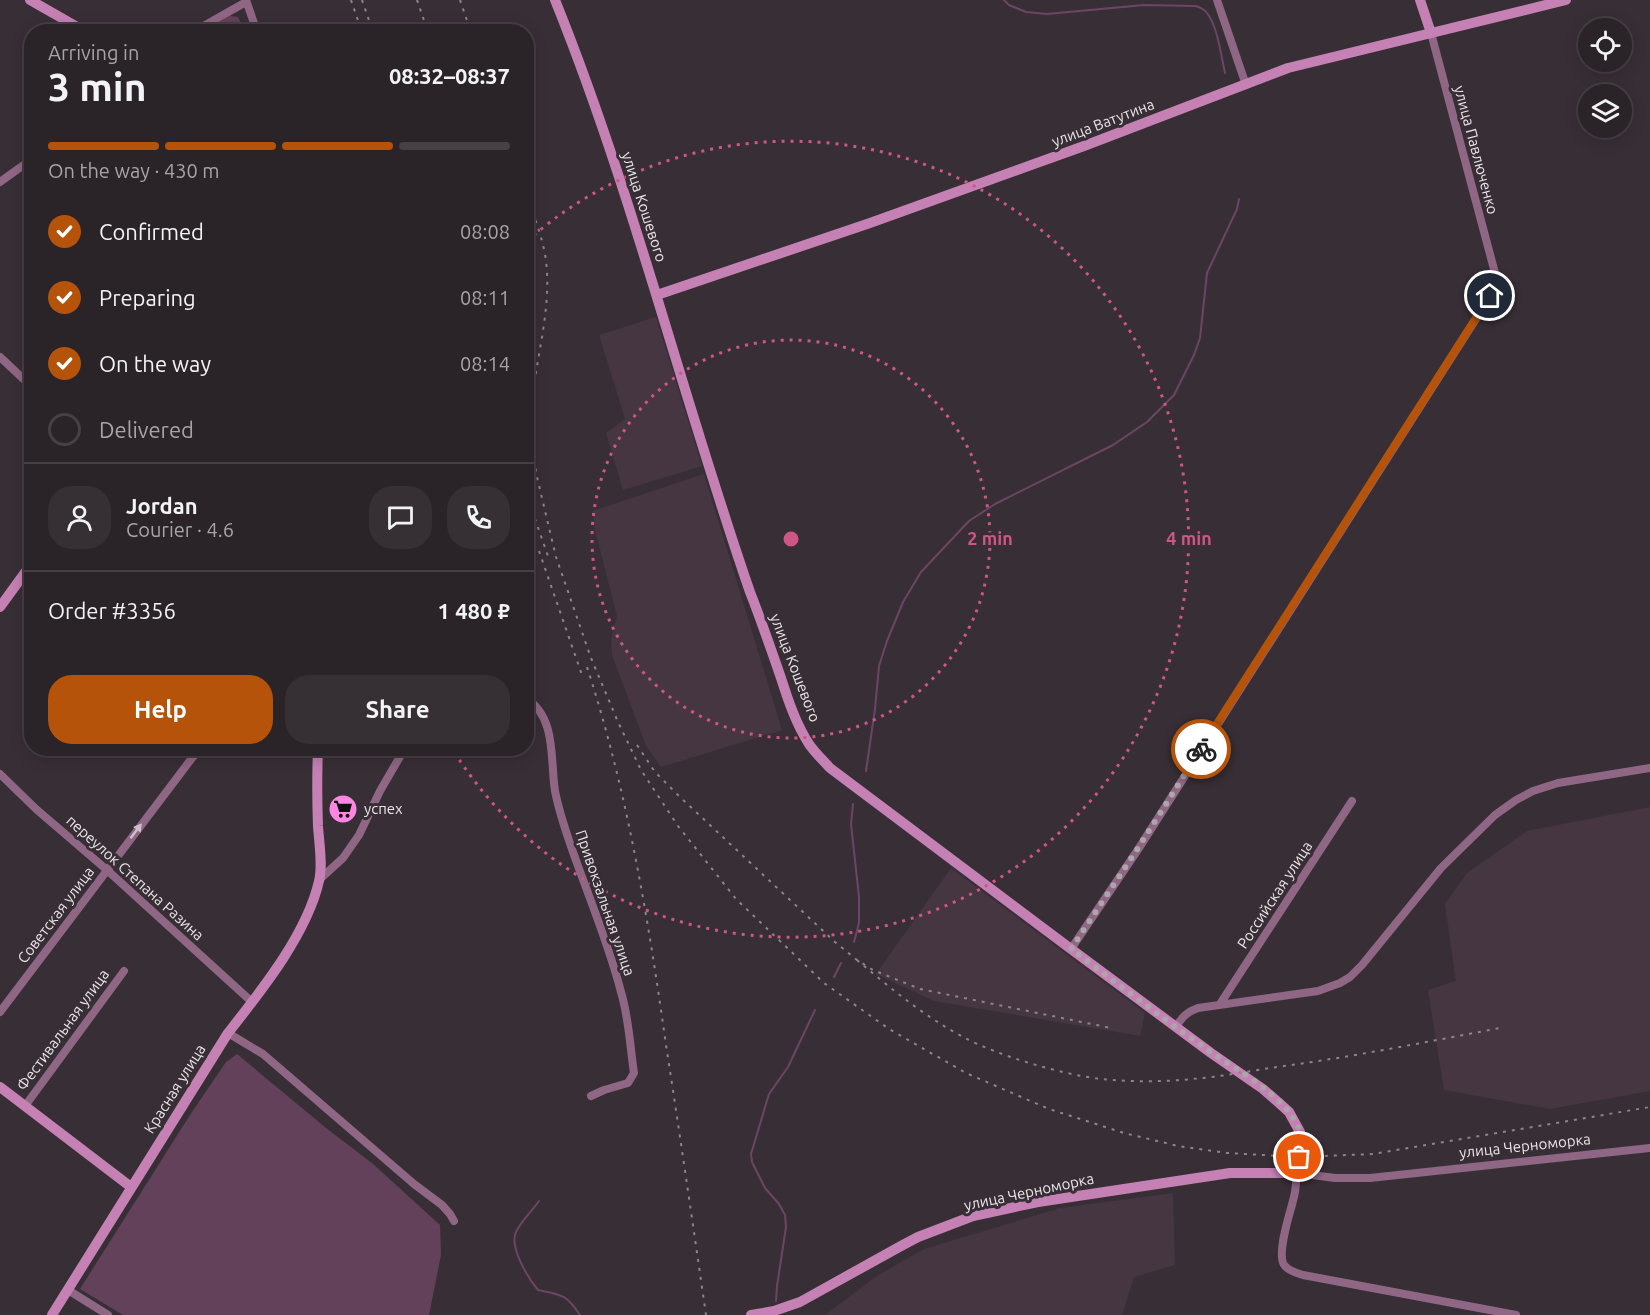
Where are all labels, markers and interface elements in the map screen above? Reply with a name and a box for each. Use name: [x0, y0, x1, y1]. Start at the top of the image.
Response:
map controls: [1578, 18, 1632, 138]
button: locate: [1578, 18, 1632, 72]
text: Arriving in: [48, 41, 139, 64]
text: 08:32–08:37: [389, 63, 510, 88]
text: 3 min: [48, 65, 147, 108]
street label: улица Павлюченко: [1451, 84, 1502, 216]
button: layers: [1578, 84, 1632, 138]
street label: улица Ватутина: [1049, 95, 1156, 150]
street label: улица Кошевого: [619, 150, 670, 264]
text: On the way · 430 m: [48, 159, 220, 182]
icon: check: [48, 215, 81, 248]
text: Confirmed: [99, 219, 204, 244]
text: 08:08: [460, 220, 510, 243]
pin: [1464, 270, 1515, 321]
icon: home: [1473, 279, 1506, 312]
icon: check: [48, 281, 81, 314]
text: Preparing: [99, 285, 196, 310]
text: 08:11: [460, 286, 510, 309]
icon: check: [48, 347, 81, 380]
text: On the way: [99, 351, 211, 376]
text: 08:14: [460, 352, 510, 375]
text: Delivered: [99, 417, 194, 442]
button: person: [48, 486, 111, 549]
button: chat: [369, 486, 432, 549]
button: phone: [447, 486, 510, 549]
text: Jordan: [126, 493, 198, 518]
text: Courier · 4.6: [126, 518, 234, 541]
text: 2 min: [967, 528, 1013, 548]
text: 4 min: [1166, 528, 1212, 548]
centre of rings: [781, 529, 801, 549]
text: Order #3356: [48, 598, 176, 623]
text: 1 480 ₽: [438, 598, 510, 623]
street label: улица Кошевого: [767, 611, 824, 724]
button: Help: [48, 675, 273, 744]
button: Share: [285, 675, 510, 744]
courier: [1171, 719, 1231, 779]
icon: bike: [1185, 733, 1218, 766]
supermarket icon: успех: [327, 793, 359, 825]
place label: успех: [364, 800, 403, 817]
street label: переулок Степана Разина: [63, 811, 207, 944]
one-way arrow: [130, 823, 142, 839]
street label: Привокзальная улица: [572, 828, 638, 978]
street label: Российская улица: [1234, 838, 1316, 951]
street label: Советская улица: [14, 863, 97, 966]
street label: Фестивальная улица: [13, 966, 112, 1094]
street label: Красная улица: [140, 1041, 209, 1136]
street label: улица Черноморка: [1458, 1130, 1592, 1161]
pin: [1273, 1131, 1324, 1182]
icon: bag: [1282, 1140, 1315, 1173]
street label: улица Черноморка: [962, 1169, 1095, 1214]

